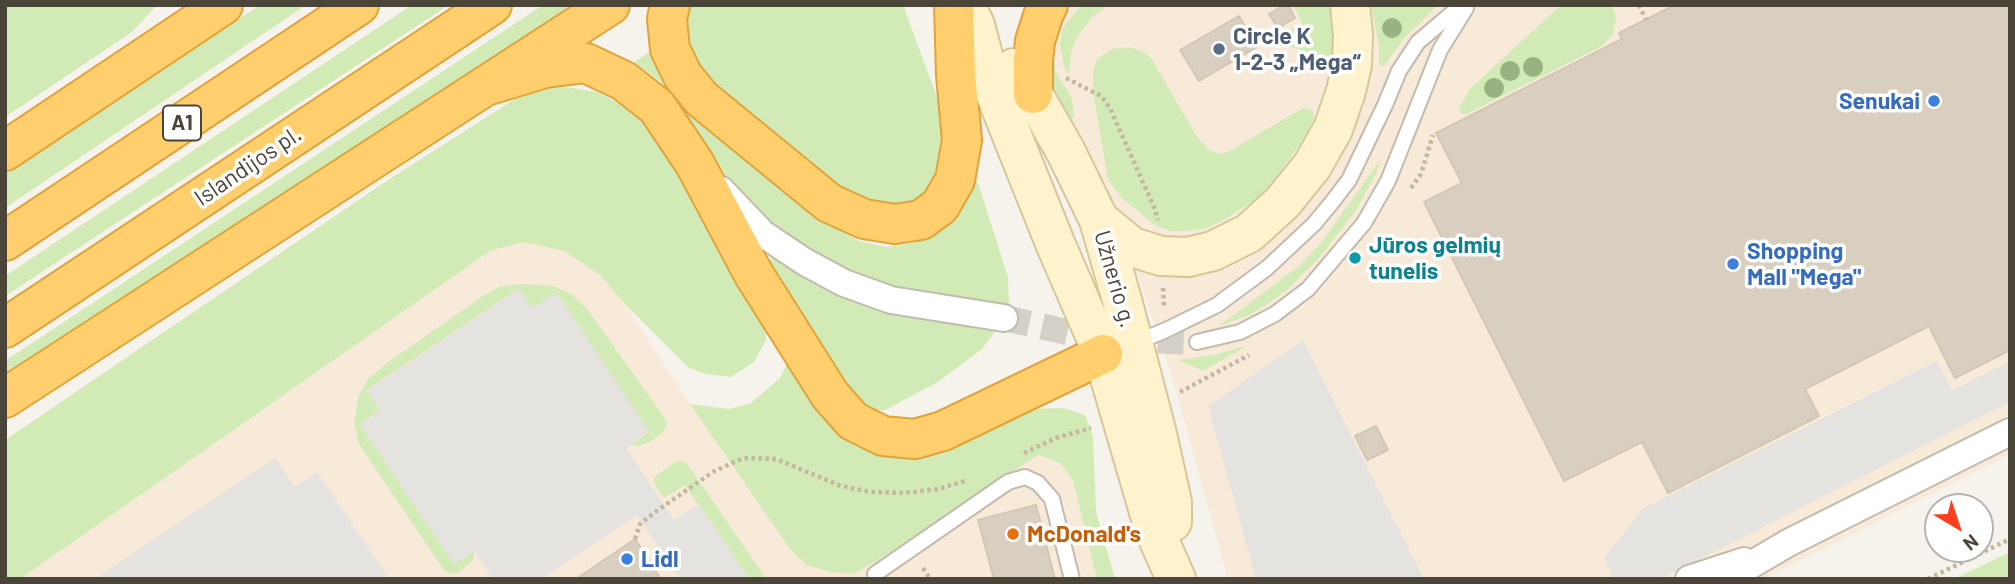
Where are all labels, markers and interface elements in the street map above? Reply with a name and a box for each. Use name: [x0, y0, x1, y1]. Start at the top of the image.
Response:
place label: Circle K 1-2-3 „Mega“: [1233, 22, 1361, 76]
marker: Circle K 1-2-3 „Mega“: [1211, 41, 1227, 57]
place label: Senukai: [1839, 87, 1920, 115]
marker: Senukai: [1926, 93, 1942, 109]
road number: A1: [163, 106, 201, 140]
street label: Islandijos pl.: [189, 120, 307, 212]
street label: Užnerio g.: [1088, 227, 1142, 331]
place label: Jūros gelmių tunelis: [1369, 231, 1501, 285]
place label: Shopping Mall "Mega": [1747, 237, 1861, 291]
marker: Jūros gelmių tunelis: [1347, 250, 1363, 266]
marker: Shopping Mall "Mega": [1725, 256, 1741, 272]
north arrow: [1924, 493, 1994, 563]
place label: McDonald's: [1027, 520, 1141, 548]
marker: McDonald's: [1005, 526, 1021, 542]
text: N: [1959, 530, 1983, 556]
place label: Lidl: [641, 545, 679, 573]
marker: Lidl: [619, 551, 635, 567]

